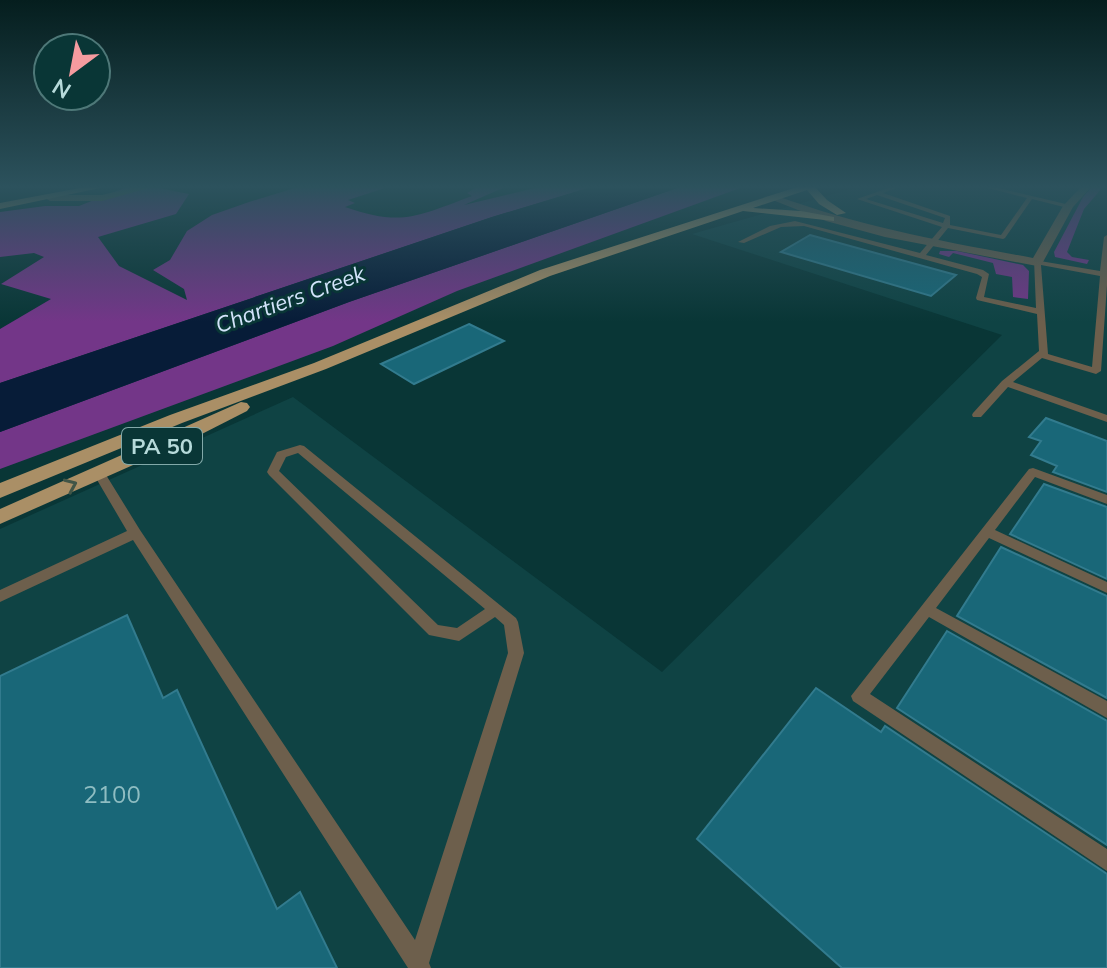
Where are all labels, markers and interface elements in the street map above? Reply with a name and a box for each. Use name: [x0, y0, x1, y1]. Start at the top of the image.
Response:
north arrow: [32, 32, 112, 112]
text: N: [47, 73, 76, 105]
water label: Chartiers Creek: [211, 259, 369, 339]
road number: PA 50: [122, 428, 202, 464]
one-way arrow: [63, 479, 78, 495]
house number: 2100: [83, 779, 141, 809]

